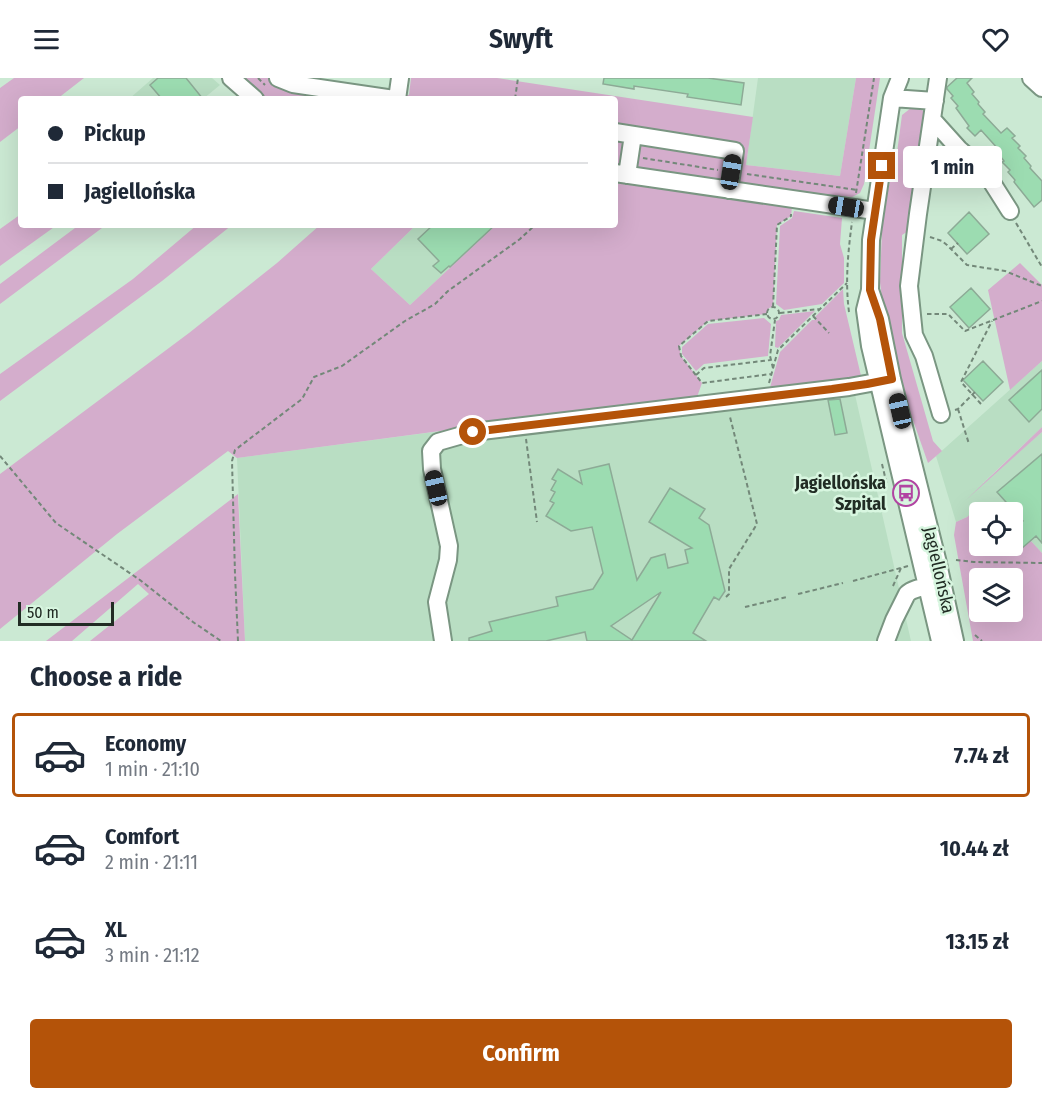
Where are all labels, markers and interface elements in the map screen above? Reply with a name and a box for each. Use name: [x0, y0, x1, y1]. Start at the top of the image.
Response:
icon: menu: [30, 23, 63, 56]
text: Swyft: [489, 23, 553, 55]
icon: heart: [979, 23, 1012, 56]
text: Pickup: [84, 120, 146, 147]
callout: 1 min: [903, 145, 1002, 187]
route end: [868, 152, 895, 179]
car: [719, 153, 743, 191]
text: 1 min: [931, 155, 974, 179]
text: Jagiellońska: [84, 178, 196, 205]
car: [827, 195, 865, 219]
car: [887, 391, 913, 431]
route start: [459, 418, 486, 445]
car: [423, 468, 449, 508]
place label: Jagiellońska Szpital: [794, 472, 886, 515]
bus stop icon: Jagiellońska Szpital: [891, 478, 921, 508]
map controls: [969, 502, 1023, 622]
button: locate: [969, 502, 1023, 556]
street label: Jagiellońska: [918, 524, 960, 616]
button: layers: [969, 568, 1023, 622]
scale bar: [18, 599, 114, 626]
text: 50 m: [27, 603, 59, 622]
text: Choose a ride: [30, 661, 182, 693]
icon: car: [33, 728, 87, 782]
text: Economy: [105, 730, 186, 757]
text: 7.74 zł: [954, 742, 1009, 769]
text: 1 min · 21:10: [105, 757, 200, 781]
icon: car: [33, 821, 87, 875]
text: Comfort: [105, 823, 179, 850]
text: 10.44 zł: [940, 835, 1009, 862]
text: 2 min · 21:11: [105, 850, 198, 874]
icon: car: [33, 914, 87, 968]
text: XL: [105, 916, 127, 943]
text: 13.15 zł: [946, 928, 1009, 955]
text: 3 min · 21:12: [105, 943, 200, 967]
button: Confirm: [30, 1019, 1012, 1088]

